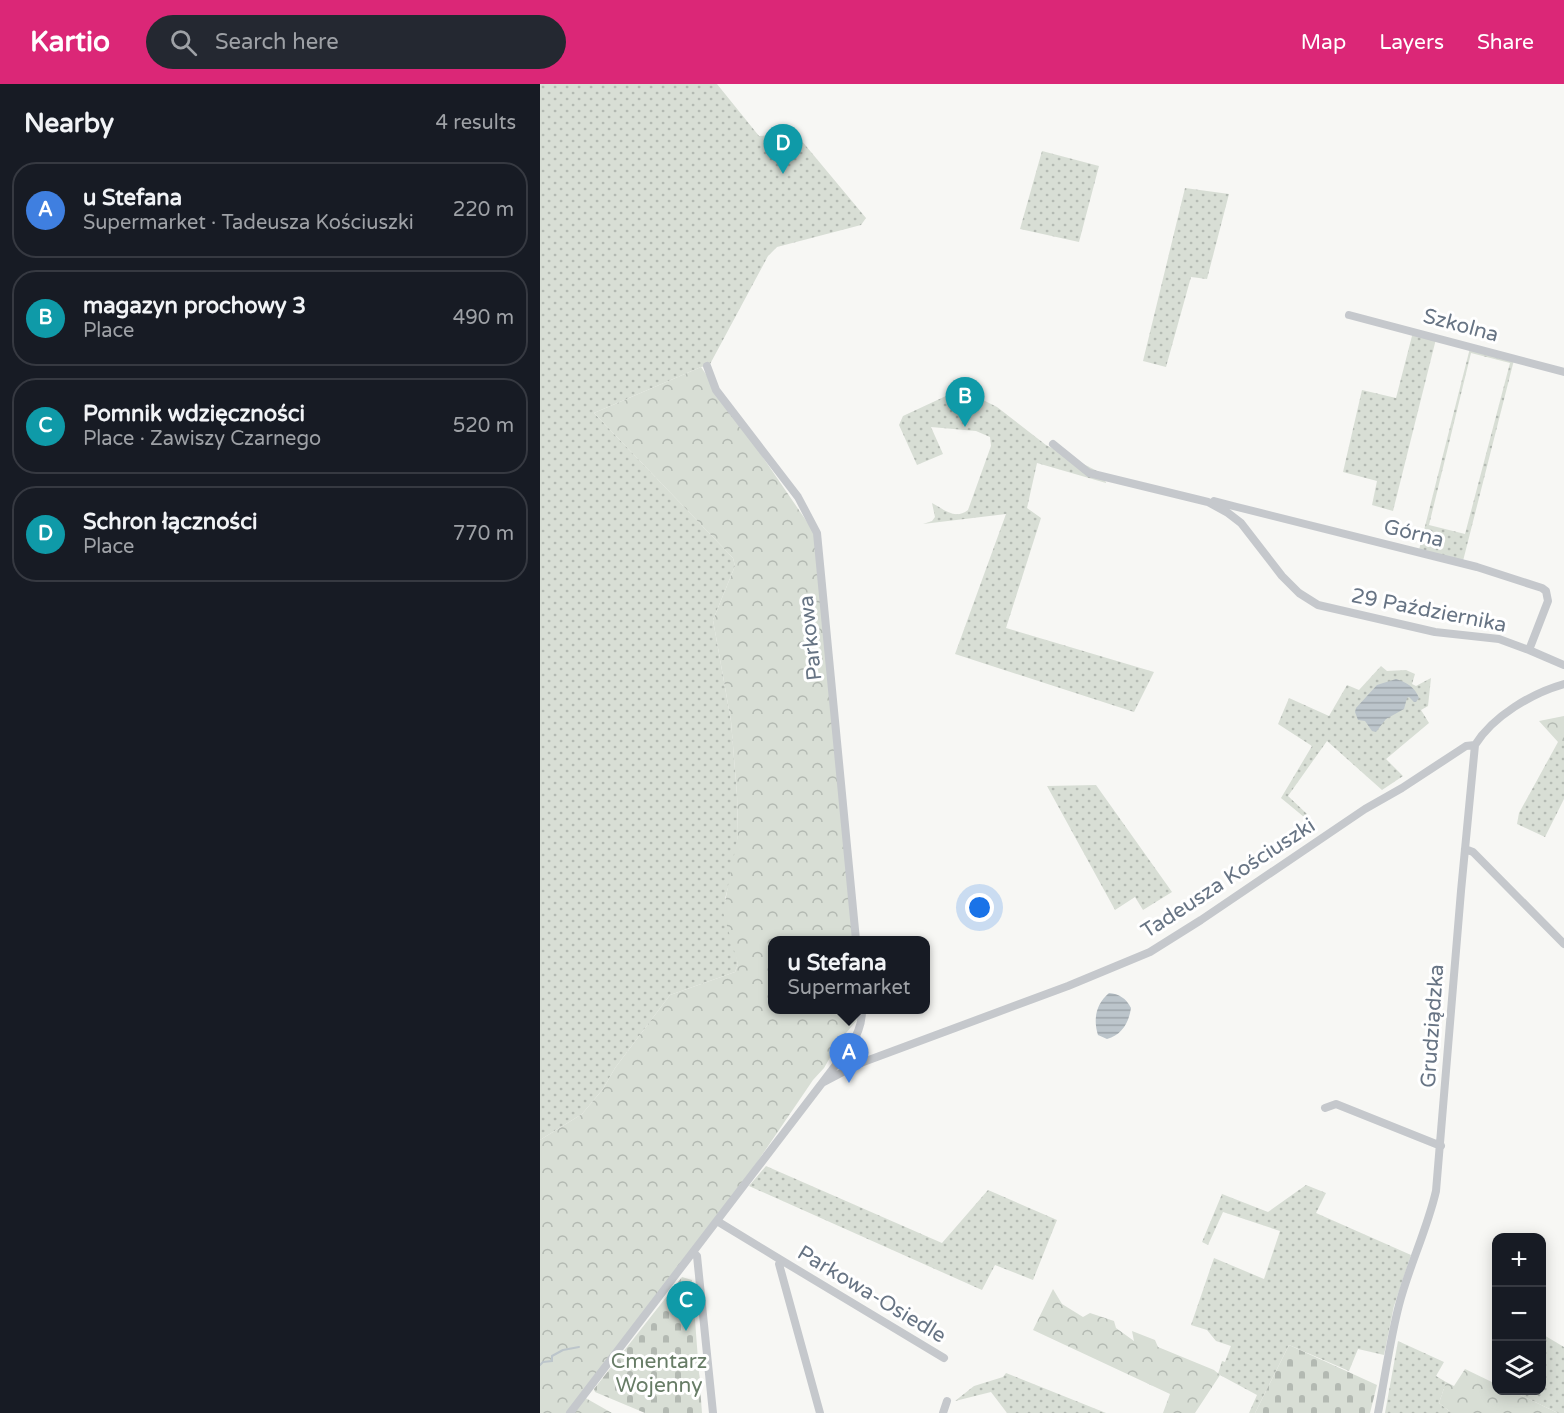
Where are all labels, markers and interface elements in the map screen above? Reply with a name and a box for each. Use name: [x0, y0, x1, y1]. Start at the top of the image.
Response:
search box: [146, 15, 566, 69]
text: Kartio: [30, 25, 110, 59]
icon: search: [167, 26, 200, 59]
text: Search here: [215, 29, 339, 55]
text: Map: [1301, 30, 1346, 55]
text: Layers: [1379, 30, 1444, 55]
text: Share: [1477, 30, 1534, 55]
text: Nearby: [24, 108, 114, 139]
text: 4 results: [436, 111, 516, 135]
pin: D: [764, 124, 802, 174]
text: u Stefana: [83, 185, 182, 211]
text: A: [38, 198, 53, 222]
text: 220 m: [453, 198, 514, 222]
text: Supermarket · Tadeusza Kościuszki: [83, 211, 414, 235]
text: magazyn prochowy 3: [83, 293, 306, 319]
street label: Szkolna: [1420, 303, 1501, 348]
text: B: [39, 306, 52, 330]
text: 490 m: [453, 306, 514, 330]
text: Place: [83, 319, 134, 343]
pin: B: [946, 378, 984, 427]
text: Pomnik wdzięczności: [83, 401, 305, 427]
text: C: [39, 414, 52, 438]
text: 520 m: [453, 414, 514, 438]
text: Place · Zawiszy Czarnego: [83, 427, 321, 451]
text: Schron łączności: [83, 509, 257, 535]
street label: Górna: [1381, 514, 1447, 553]
text: D: [38, 522, 53, 546]
text: 770 m: [453, 522, 514, 546]
text: Place: [83, 535, 134, 559]
street label: 29 Października: [1349, 583, 1509, 638]
street label: Parkowa: [794, 594, 827, 682]
street label: Tadeusza Kościuszki: [1137, 813, 1320, 944]
your location: [965, 893, 994, 922]
popup: [768, 936, 930, 1014]
text: u Stefana: [788, 950, 887, 976]
street label: Grudziądzka: [1416, 963, 1449, 1089]
text: Supermarket: [788, 976, 910, 1000]
pin: A: [830, 1034, 868, 1083]
map controls: [1492, 1233, 1546, 1395]
button: +: [1492, 1233, 1546, 1287]
street label: Parkowa-Osiedle: [793, 1240, 951, 1349]
pin: C: [666, 1282, 706, 1331]
button: −: [1492, 1287, 1546, 1341]
button: layers: [1492, 1341, 1546, 1395]
park label: Cmentarz Wojenny: [611, 1349, 707, 1398]

